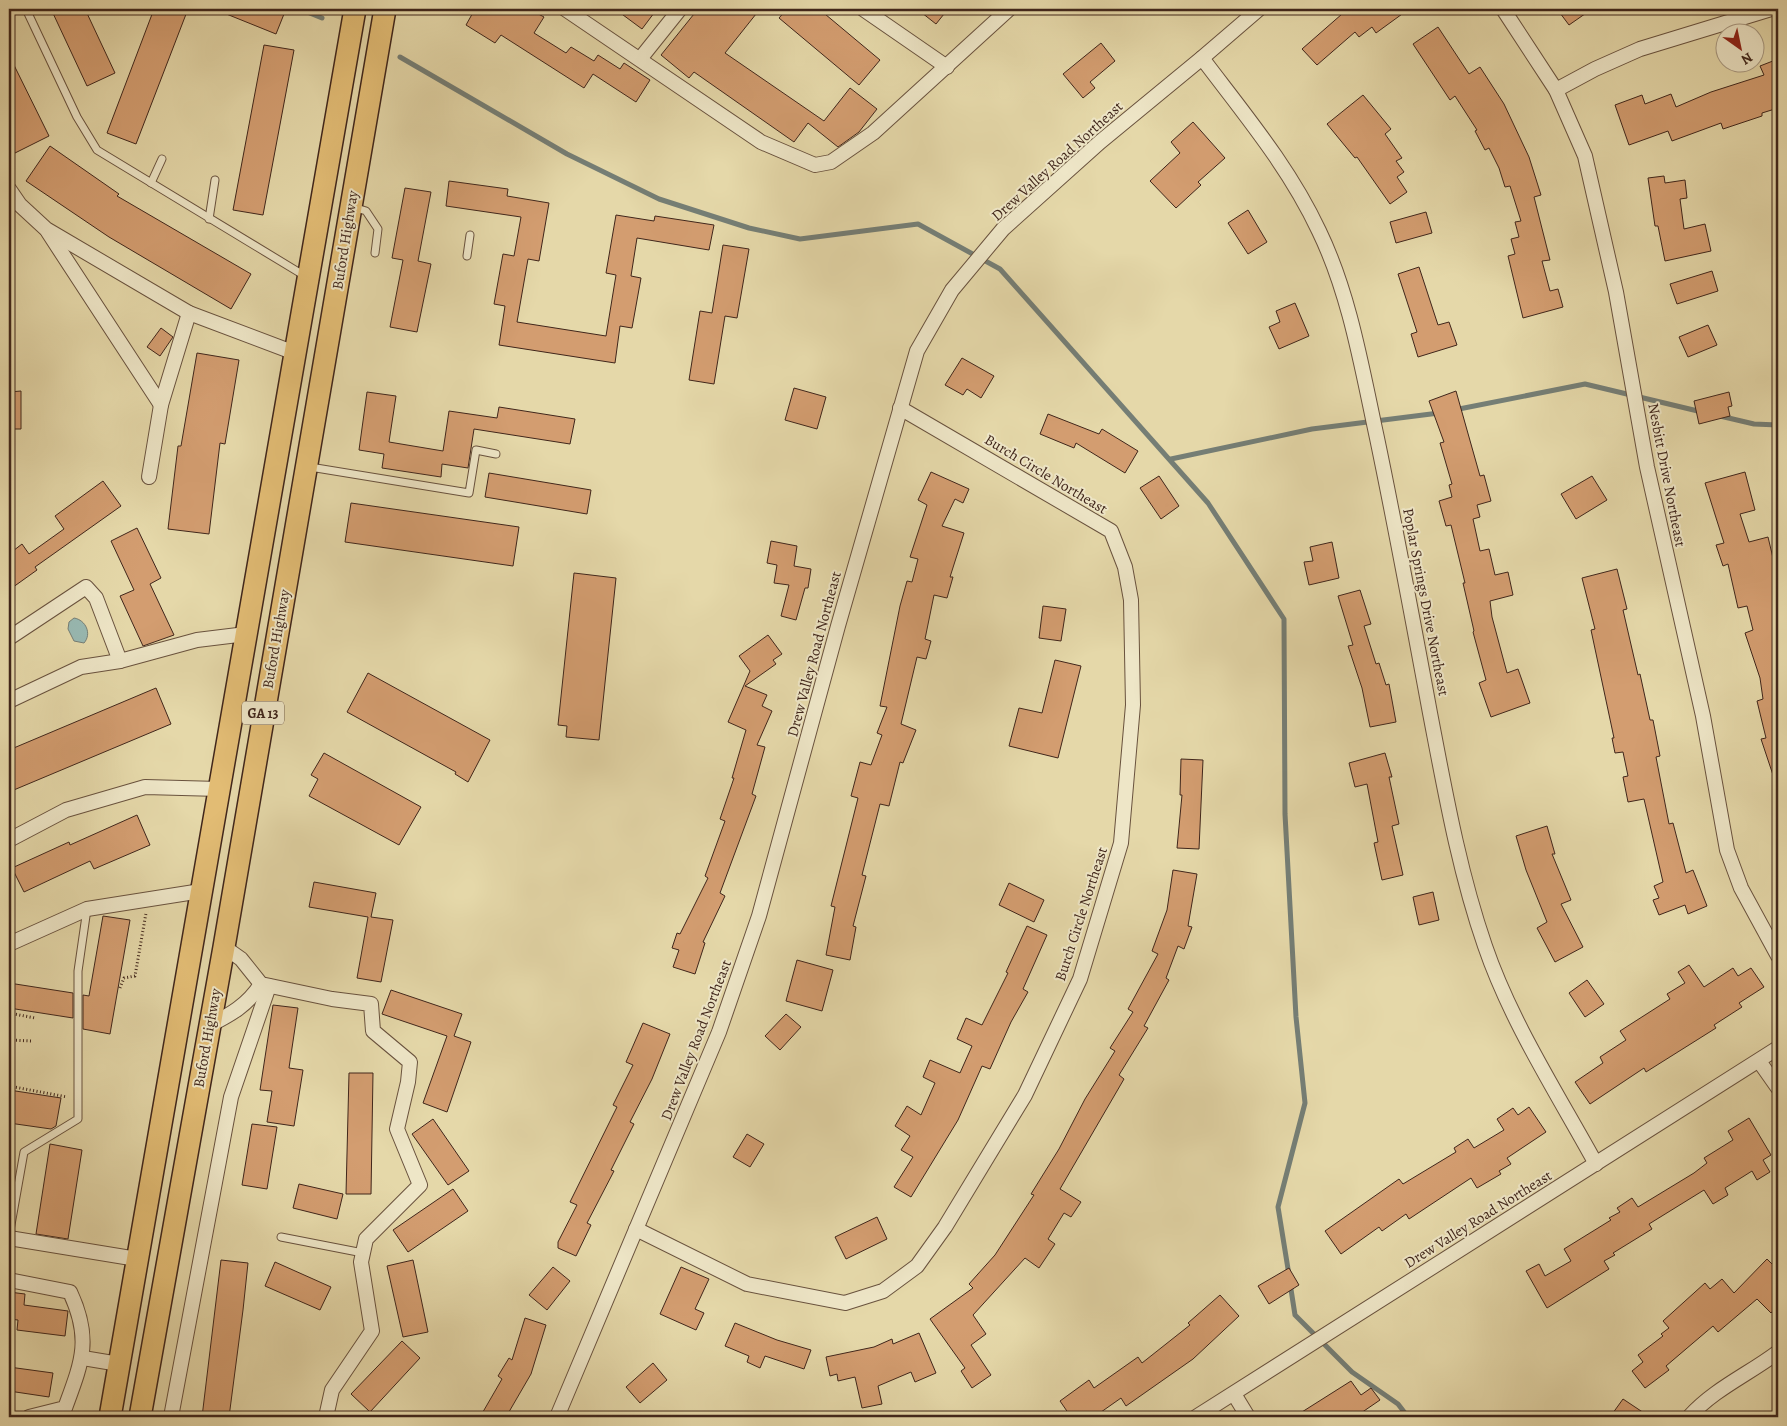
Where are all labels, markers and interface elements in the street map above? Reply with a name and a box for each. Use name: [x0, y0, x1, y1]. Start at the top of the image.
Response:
north arrow: [1714, 22, 1764, 72]
text: N: [1737, 48, 1756, 69]
street label: Drew Valley Road Northeast: [987, 96, 1127, 226]
street label: Buford Highway: [327, 189, 363, 291]
street label: Nesbitt Drive Northeast: [1643, 401, 1691, 549]
street label: Burch Circle Northeast: [981, 429, 1111, 519]
street label: Poplar Springs Drive Northeast: [1398, 506, 1454, 698]
street label: Drew Valley Road Northeast: [782, 569, 846, 739]
street label: Buford Highway: [257, 588, 295, 690]
road number: GA 13: [242, 701, 284, 724]
street label: Burch Circle Northeast: [1050, 844, 1112, 984]
street label: Drew Valley Road Northeast: [656, 957, 736, 1123]
street label: Buford Highway: [188, 987, 226, 1089]
street label: Drew Valley Road Northeast: [1400, 1165, 1556, 1273]

